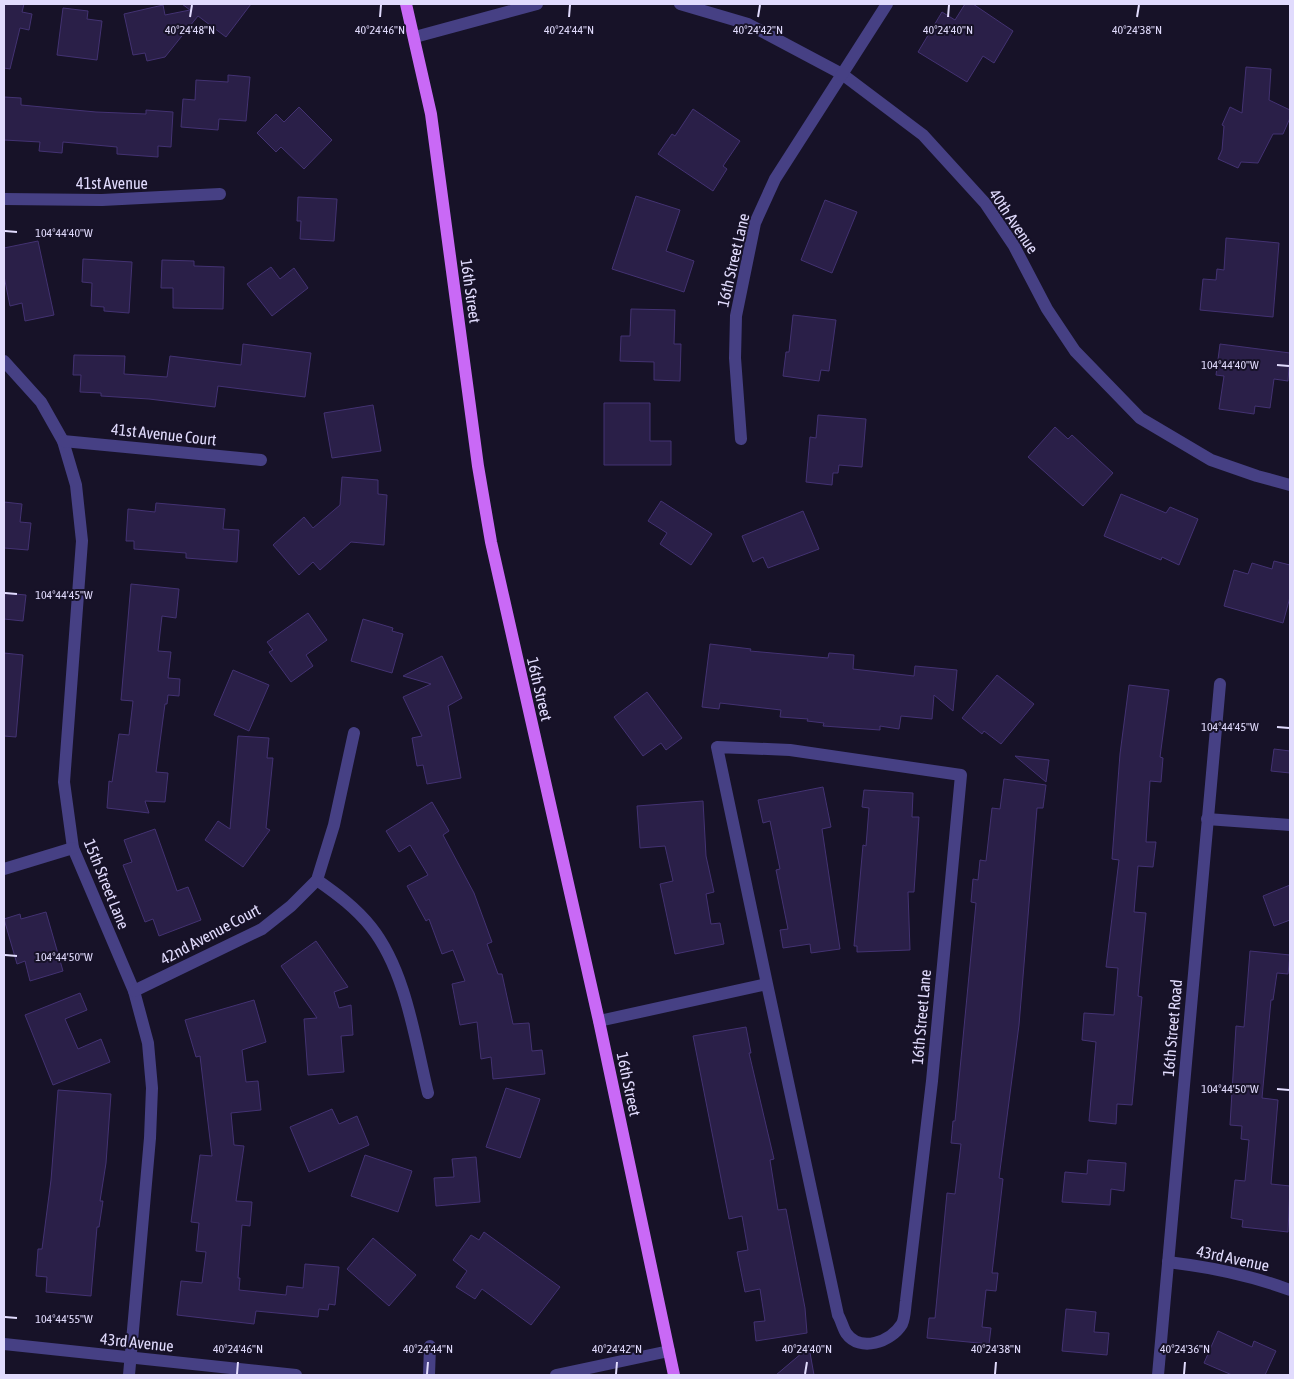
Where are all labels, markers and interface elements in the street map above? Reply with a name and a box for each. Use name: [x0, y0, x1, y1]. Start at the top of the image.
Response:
text: 40°24'48"N: [165, 23, 215, 37]
text: 40°24'46"N: [355, 23, 405, 37]
text: 40°24'44"N: [544, 23, 594, 37]
text: 40°24'42"N: [733, 23, 783, 37]
text: 40°24'40"N: [923, 23, 973, 37]
text: 40°24'38"N: [1112, 23, 1162, 37]
street label: 41st Avenue: [76, 174, 148, 192]
street label: 40th Avenue: [986, 185, 1042, 257]
street label: 16th Street Lane: [713, 211, 753, 309]
text: 104°44'40"W: [35, 226, 93, 240]
street label: 16th Street: [458, 258, 484, 325]
text: 104°44'40"W: [1201, 358, 1259, 372]
street label: 41st Avenue Court: [111, 420, 218, 449]
text: 104°44'45"W: [35, 588, 93, 602]
street label: 16th Street: [524, 655, 556, 723]
text: 104°44'45"W: [1201, 720, 1259, 734]
street label: 15th Street Lane: [81, 836, 133, 932]
street label: 42nd Avenue Court: [157, 900, 263, 968]
text: 104°44'50"W: [35, 950, 93, 964]
street label: 16th Street Lane: [908, 969, 934, 1065]
street label: 16th Street Road: [1159, 979, 1185, 1077]
street label: 16th Street: [613, 1050, 645, 1118]
text: 104°44'50"W: [1201, 1082, 1259, 1096]
street label: 43rd Avenue: [1195, 1242, 1271, 1274]
text: 104°44'55"W: [35, 1312, 93, 1326]
street label: 43rd Avenue: [99, 1329, 175, 1355]
text: 40°24'46"N: [213, 1342, 263, 1356]
text: 40°24'44"N: [403, 1342, 453, 1356]
text: 40°24'42"N: [592, 1342, 642, 1356]
text: 40°24'40"N: [782, 1342, 832, 1356]
text: 40°24'38"N: [971, 1342, 1021, 1356]
text: 40°24'36"N: [1160, 1342, 1210, 1356]

